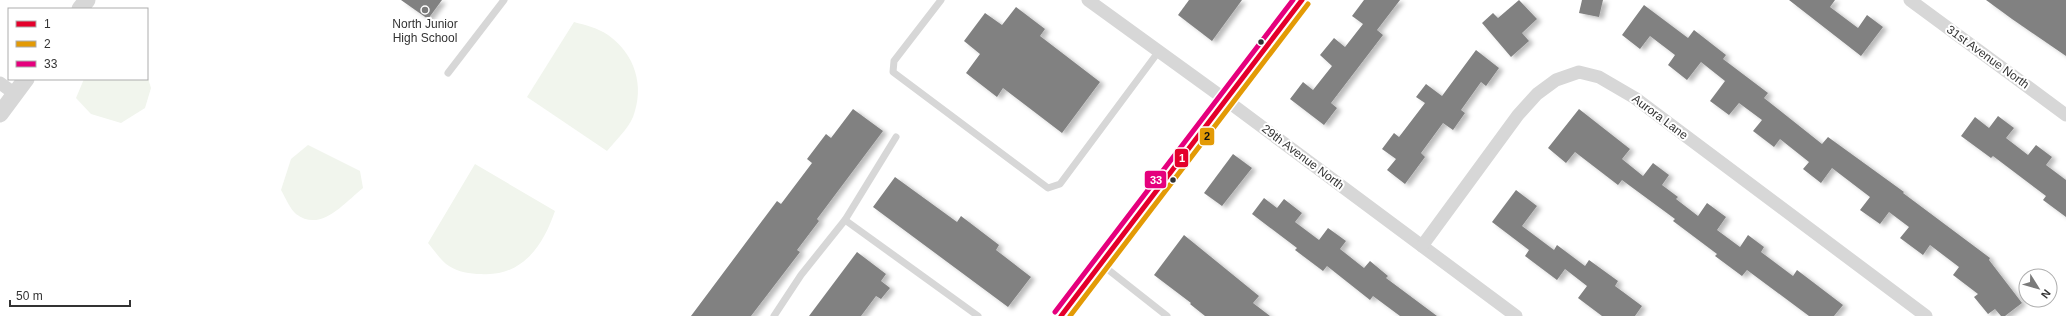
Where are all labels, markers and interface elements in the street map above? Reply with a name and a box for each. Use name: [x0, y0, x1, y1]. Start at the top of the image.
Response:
marker: North Junior High School: [420, 5, 430, 15]
legend: [8, 8, 148, 80]
text: 1: [44, 17, 51, 31]
place label: North Junior High School: [392, 17, 458, 45]
street label: 31st Avenue North: [1944, 22, 2032, 92]
text: 2: [44, 37, 51, 51]
unlabelled marker: [1256, 37, 1266, 47]
text: 33: [44, 57, 58, 71]
street label: Aurora Lane: [1629, 92, 1691, 143]
street label: 29th Avenue North: [1259, 122, 1347, 192]
line badge: 2: [1199, 127, 1215, 146]
text: 2: [1204, 130, 1210, 142]
line badge: 1: [1174, 148, 1189, 168]
text: 1: [1179, 152, 1185, 164]
line badge: 33: [1144, 170, 1167, 189]
text: 33: [1150, 174, 1162, 186]
unlabelled marker: [1168, 175, 1178, 185]
north arrow: [2018, 268, 2058, 308]
scale bar: [10, 282, 130, 308]
text: N: [2039, 287, 2053, 301]
text: 50 m: [16, 289, 43, 303]

